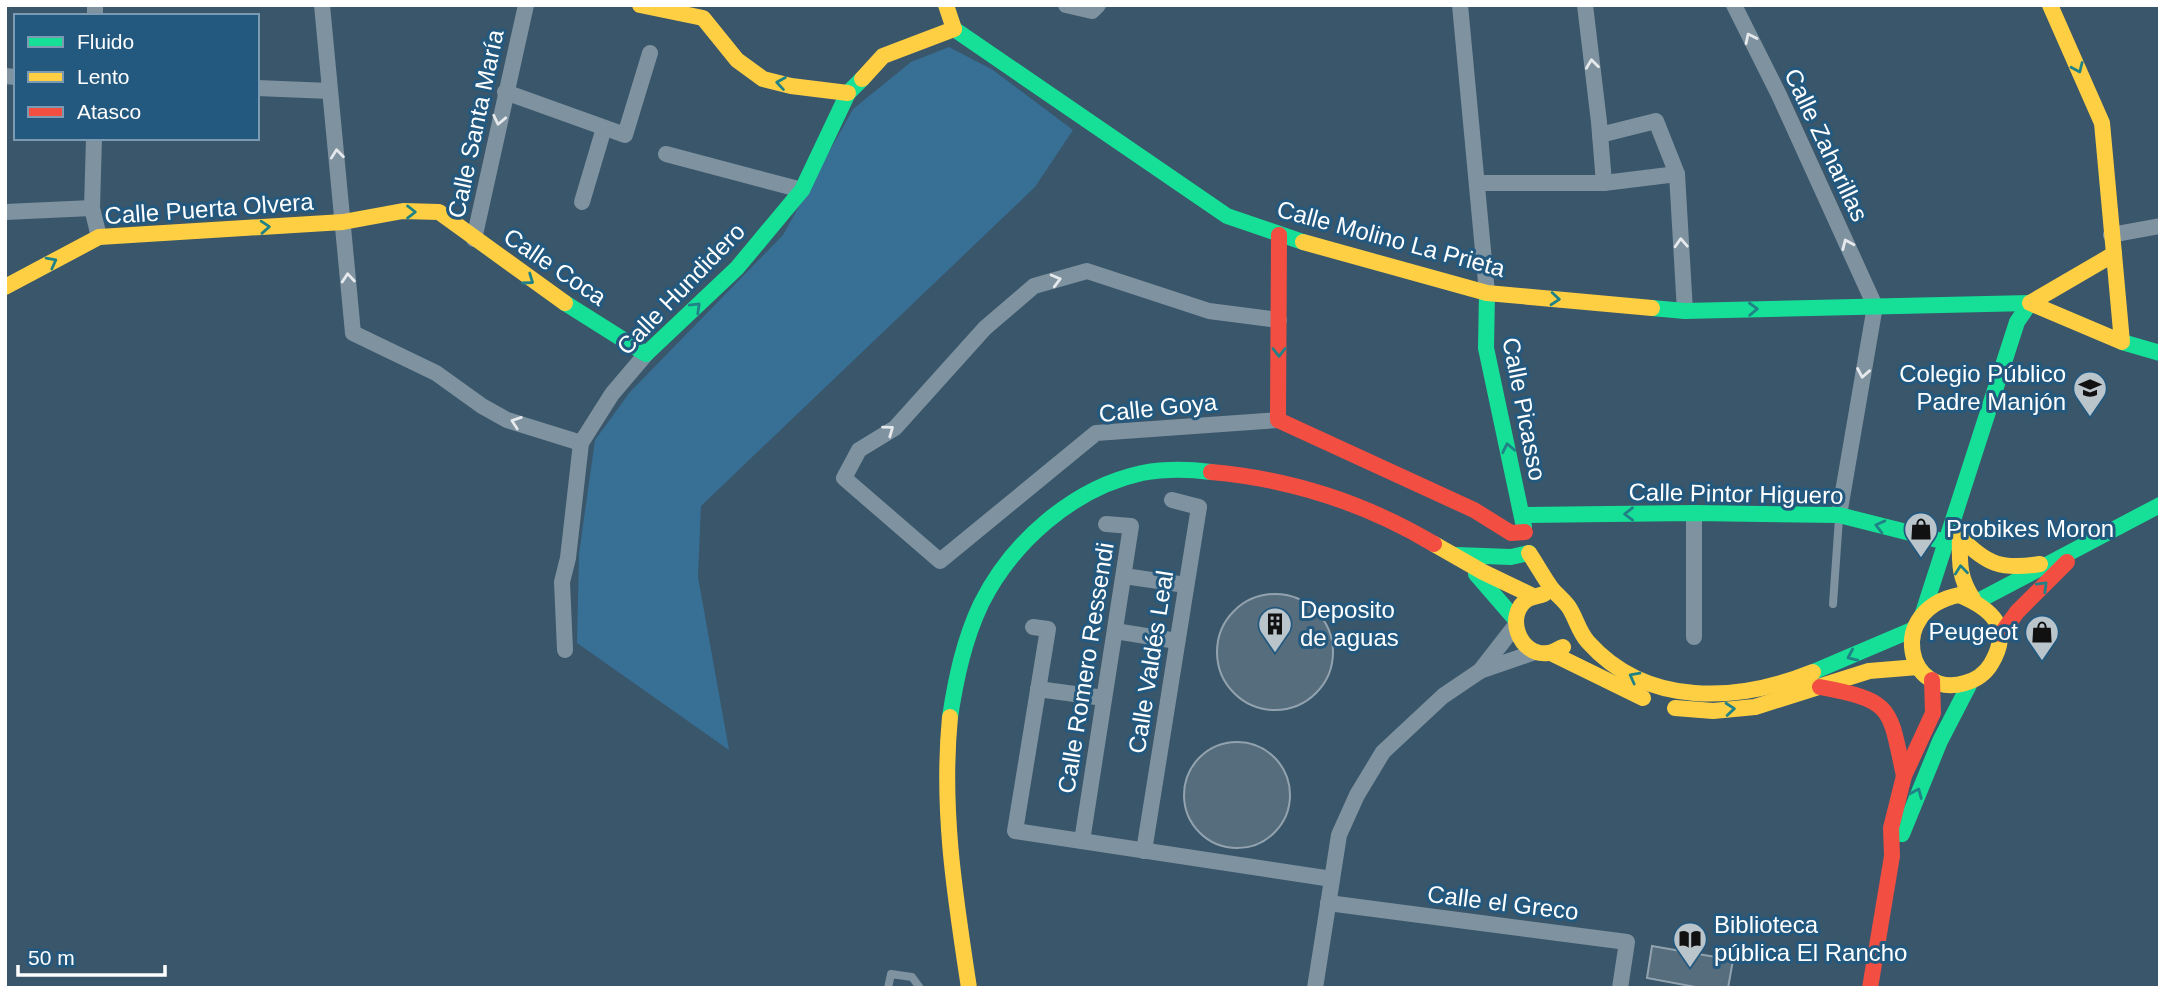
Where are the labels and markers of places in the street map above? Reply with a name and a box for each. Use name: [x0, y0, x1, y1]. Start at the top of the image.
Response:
place label: Colegio Público Padre Manjón: [1899, 360, 2066, 415]
school or university icon: Colegio Público Padre Manjón: [2071, 369, 2109, 418]
shop icon: Probikes Moron: [1902, 510, 1940, 559]
place label: Probikes Moron: [1946, 515, 2114, 542]
place label: Deposito de aguas: [1300, 596, 1399, 651]
building icon: Deposito de aguas: [1256, 605, 1294, 654]
shop icon: Peugeot: [2023, 613, 2061, 662]
place label: Peugeot: [1929, 618, 2018, 645]
place label: Biblioteca pública El Rancho: [1714, 911, 1907, 966]
library icon: Biblioteca pública El Rancho: [1671, 920, 1709, 969]

